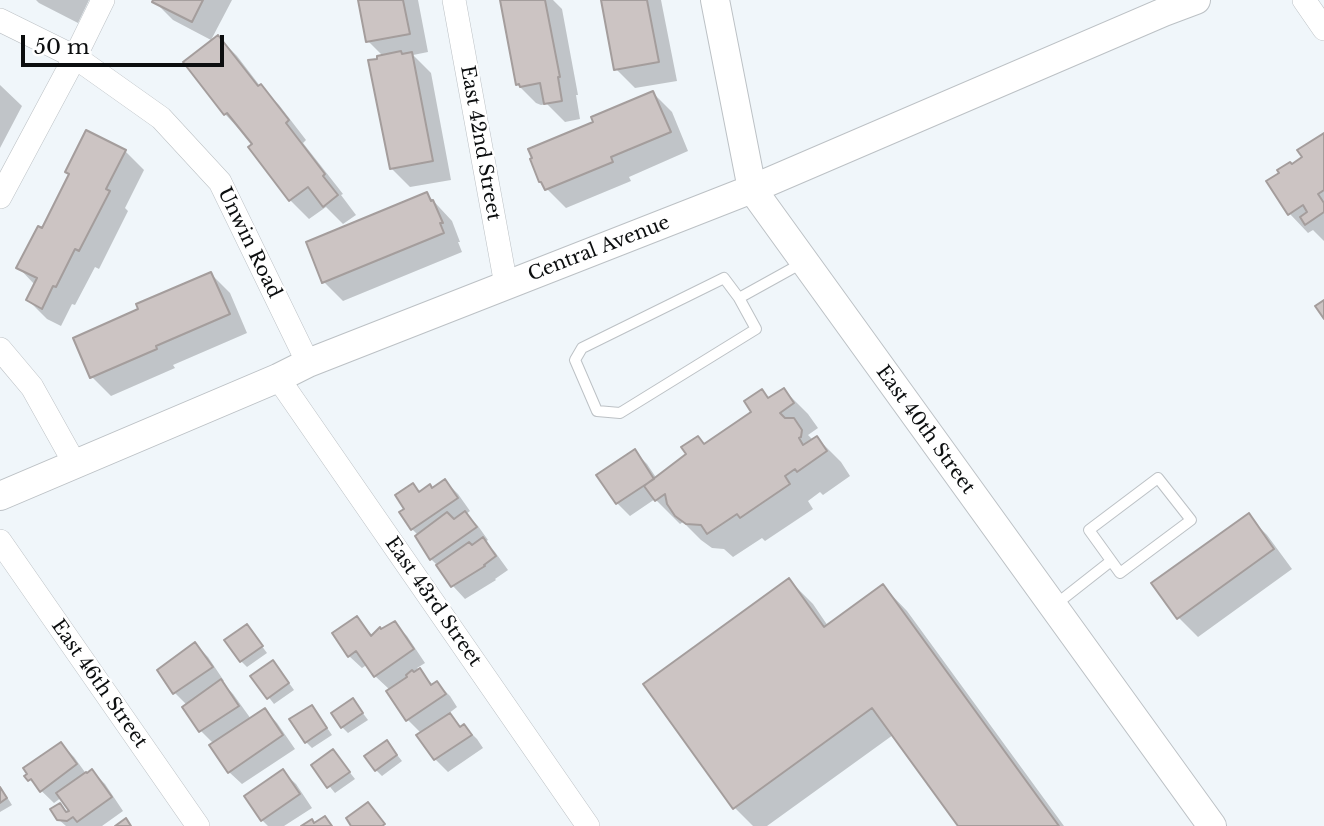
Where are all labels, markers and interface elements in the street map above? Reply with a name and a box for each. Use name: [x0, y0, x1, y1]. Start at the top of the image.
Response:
scale bar: [24, 21, 228, 65]
text: 50 m: [34, 34, 89, 60]
street label: East 42nd Street: [455, 64, 505, 222]
street label: Unwin Road: [212, 184, 286, 302]
street label: Central Avenue: [525, 211, 673, 287]
street label: East 40th Street: [871, 361, 979, 499]
street label: East 43rd Street: [380, 533, 486, 671]
street label: East 46th Street: [46, 615, 152, 753]

